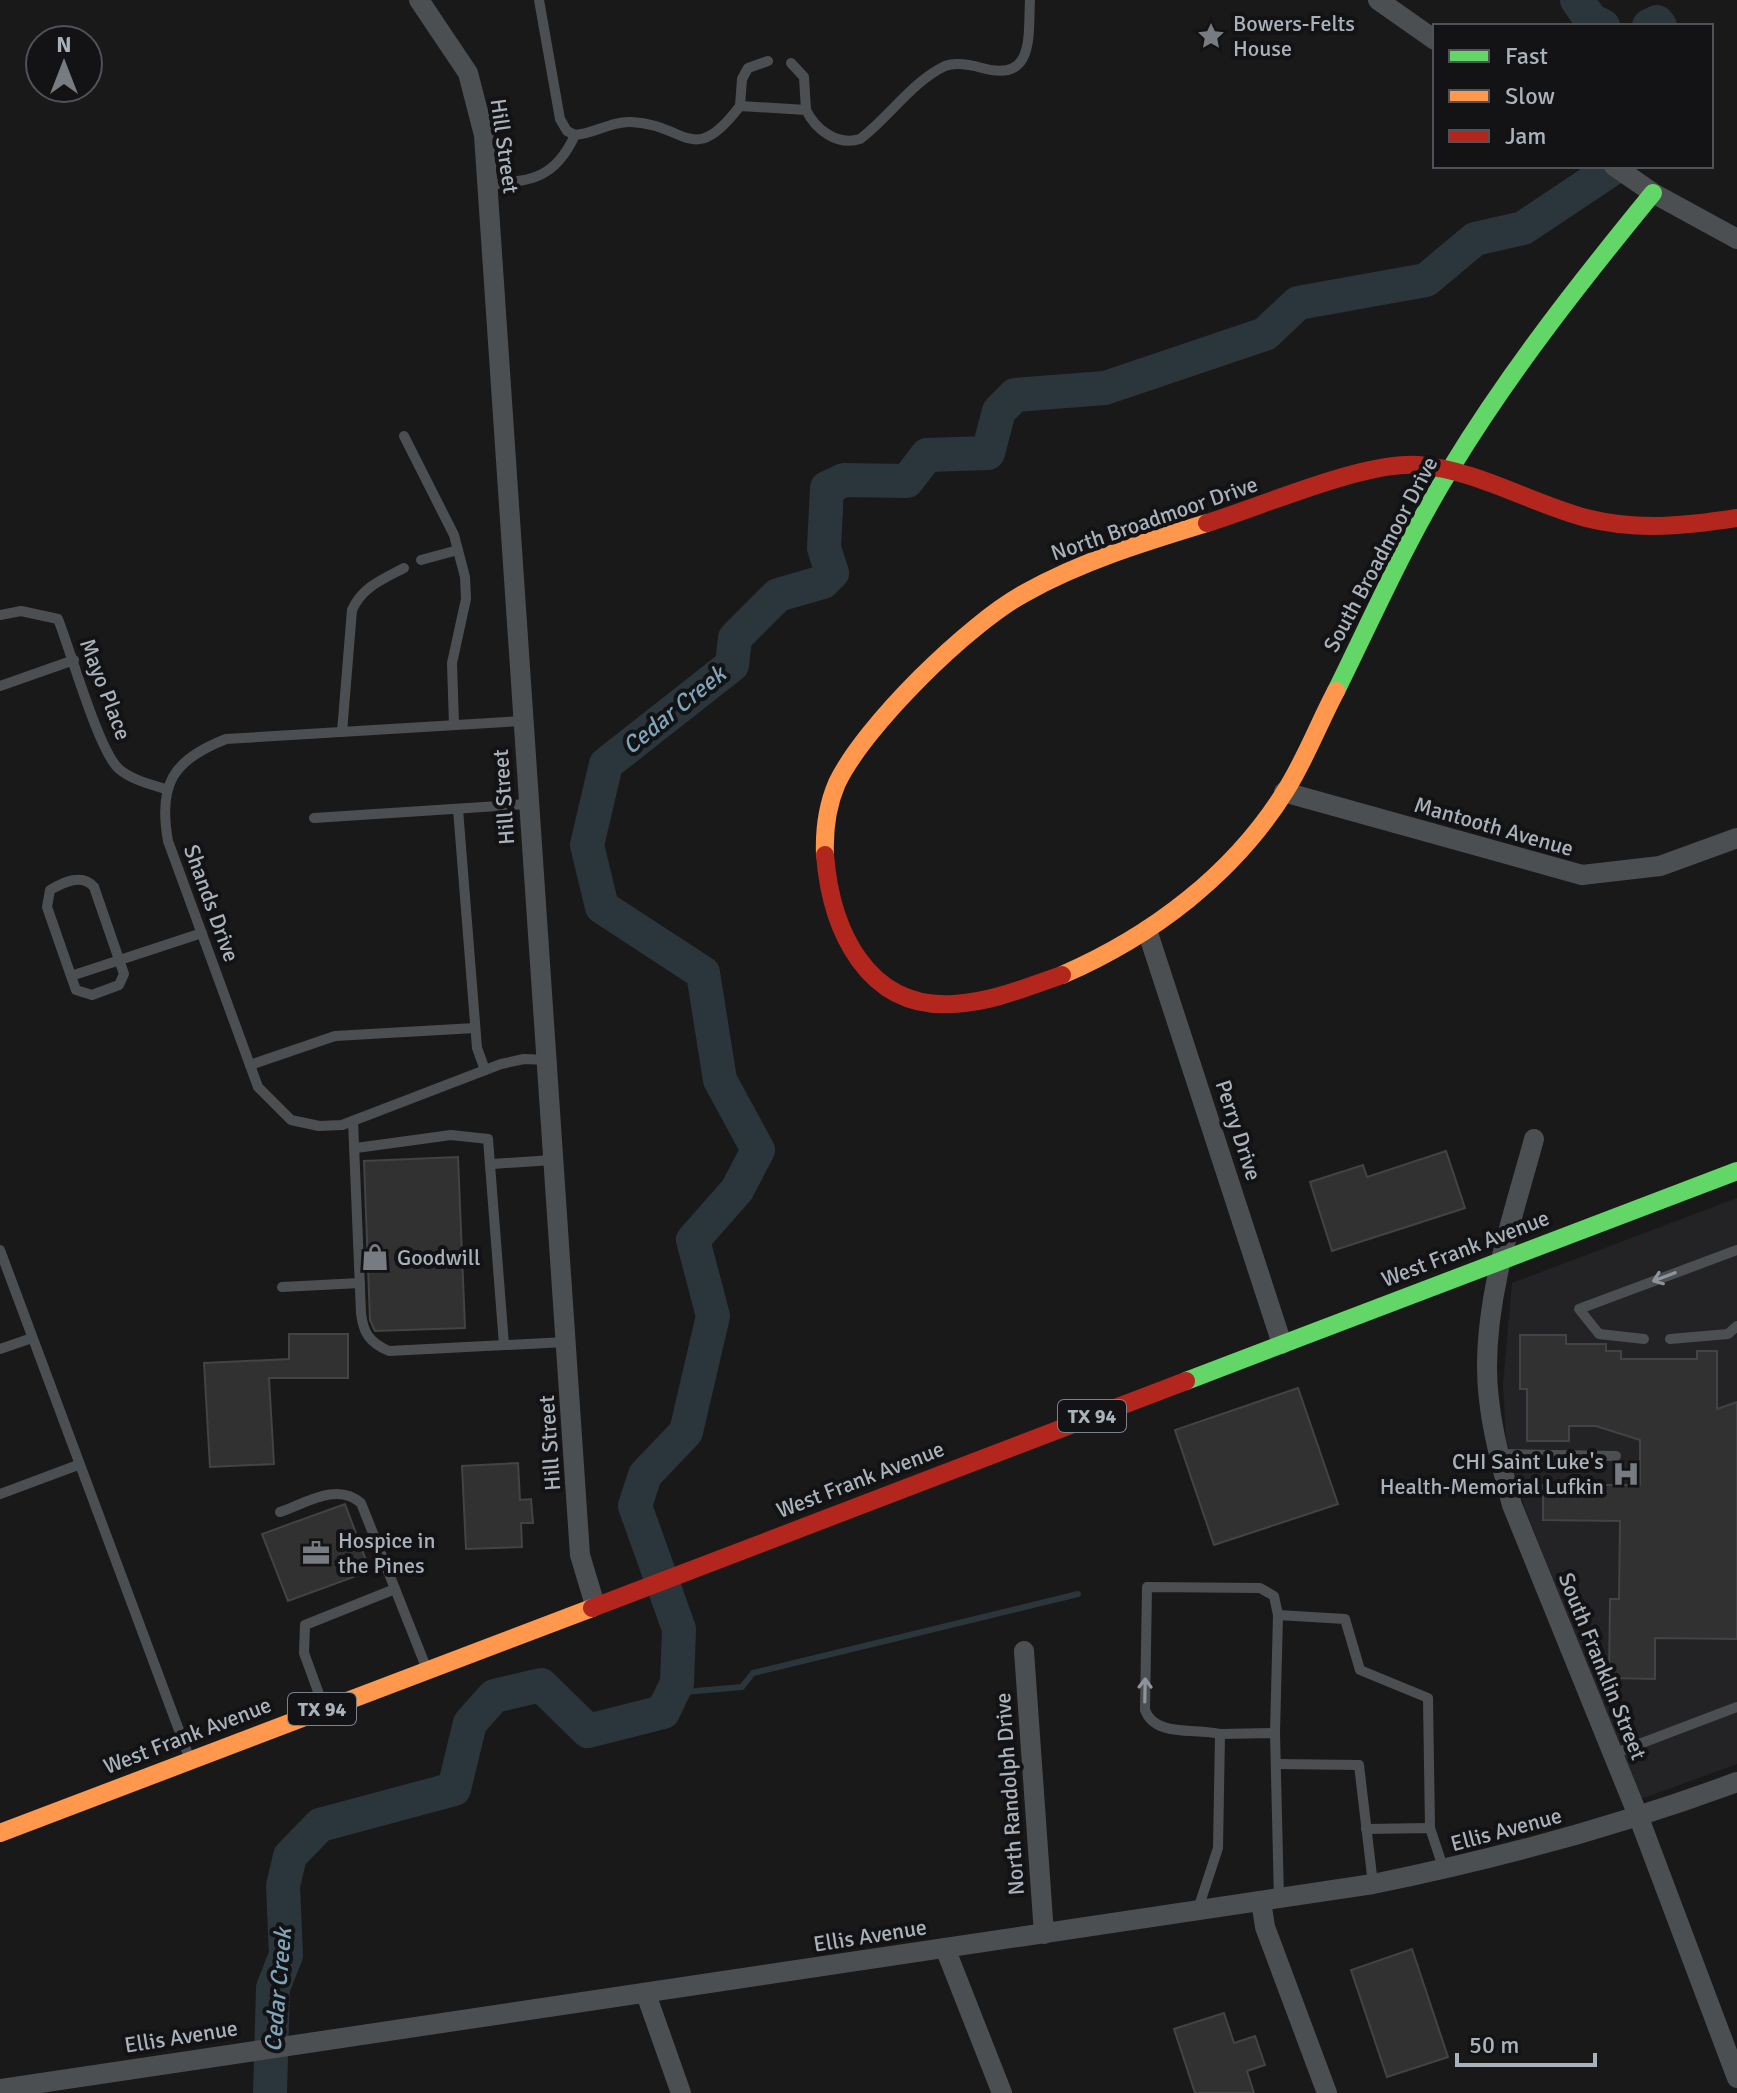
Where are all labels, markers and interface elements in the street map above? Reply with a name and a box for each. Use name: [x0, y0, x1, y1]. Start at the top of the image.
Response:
place label: Bowers-Felts House: [1233, 10, 1355, 62]
place icon: Bowers-Felts House: [1196, 21, 1226, 51]
north arrow: [24, 24, 104, 104]
legend: [1433, 24, 1713, 168]
text: N: [56, 31, 72, 58]
text: Fast: [1505, 41, 1548, 71]
text: Slow: [1505, 81, 1555, 111]
street label: Hill Street: [484, 97, 525, 196]
text: Jam: [1505, 121, 1546, 151]
street label: South Broadmoor Drive: [1317, 452, 1443, 657]
street label: North Broadmoor Drive: [1047, 470, 1261, 567]
street label: Mayo Place: [74, 635, 137, 744]
water label: Cedar Creek: [616, 658, 733, 761]
street label: Hill Street: [487, 748, 520, 846]
street label: Mantooth Avenue: [1411, 791, 1577, 862]
street label: Shands Drive: [178, 841, 245, 965]
street label: Perry Drive: [1210, 1077, 1267, 1184]
street label: West Frank Avenue: [1377, 1204, 1553, 1293]
shop icon: Goodwill: [360, 1242, 390, 1272]
place label: Goodwill: [397, 1244, 481, 1271]
one-way arrow: [1652, 1271, 1677, 1286]
street label: Hill Street: [533, 1394, 566, 1492]
road number: TX 94: [1058, 1400, 1126, 1432]
street label: West Frank Avenue: [772, 1435, 948, 1524]
place label: CHI Saint Luke's Health-Memorial Lufkin: [1380, 1448, 1604, 1500]
hospital icon: CHI Saint Luke's Health-Memorial Lufkin: [1611, 1459, 1641, 1489]
place label: Hospice in the Pines: [338, 1527, 436, 1579]
office icon: Hospice in the Pines: [301, 1538, 331, 1568]
street label: South Franklin Street: [1553, 1569, 1653, 1764]
one-way arrow: [1137, 1677, 1153, 1704]
street label: West Frank Avenue: [99, 1691, 275, 1780]
street label: North Randolph Drive: [989, 1692, 1030, 1896]
road number: TX 94: [288, 1693, 356, 1725]
street label: Ellis Avenue: [1447, 1802, 1565, 1857]
street label: Ellis Avenue: [812, 1913, 929, 1958]
water label: Cedar Creek: [258, 1925, 299, 2053]
street label: Ellis Avenue: [123, 2014, 240, 2059]
scale bar: [1457, 2017, 1595, 2067]
text: 50 m: [1469, 2030, 1519, 2060]

